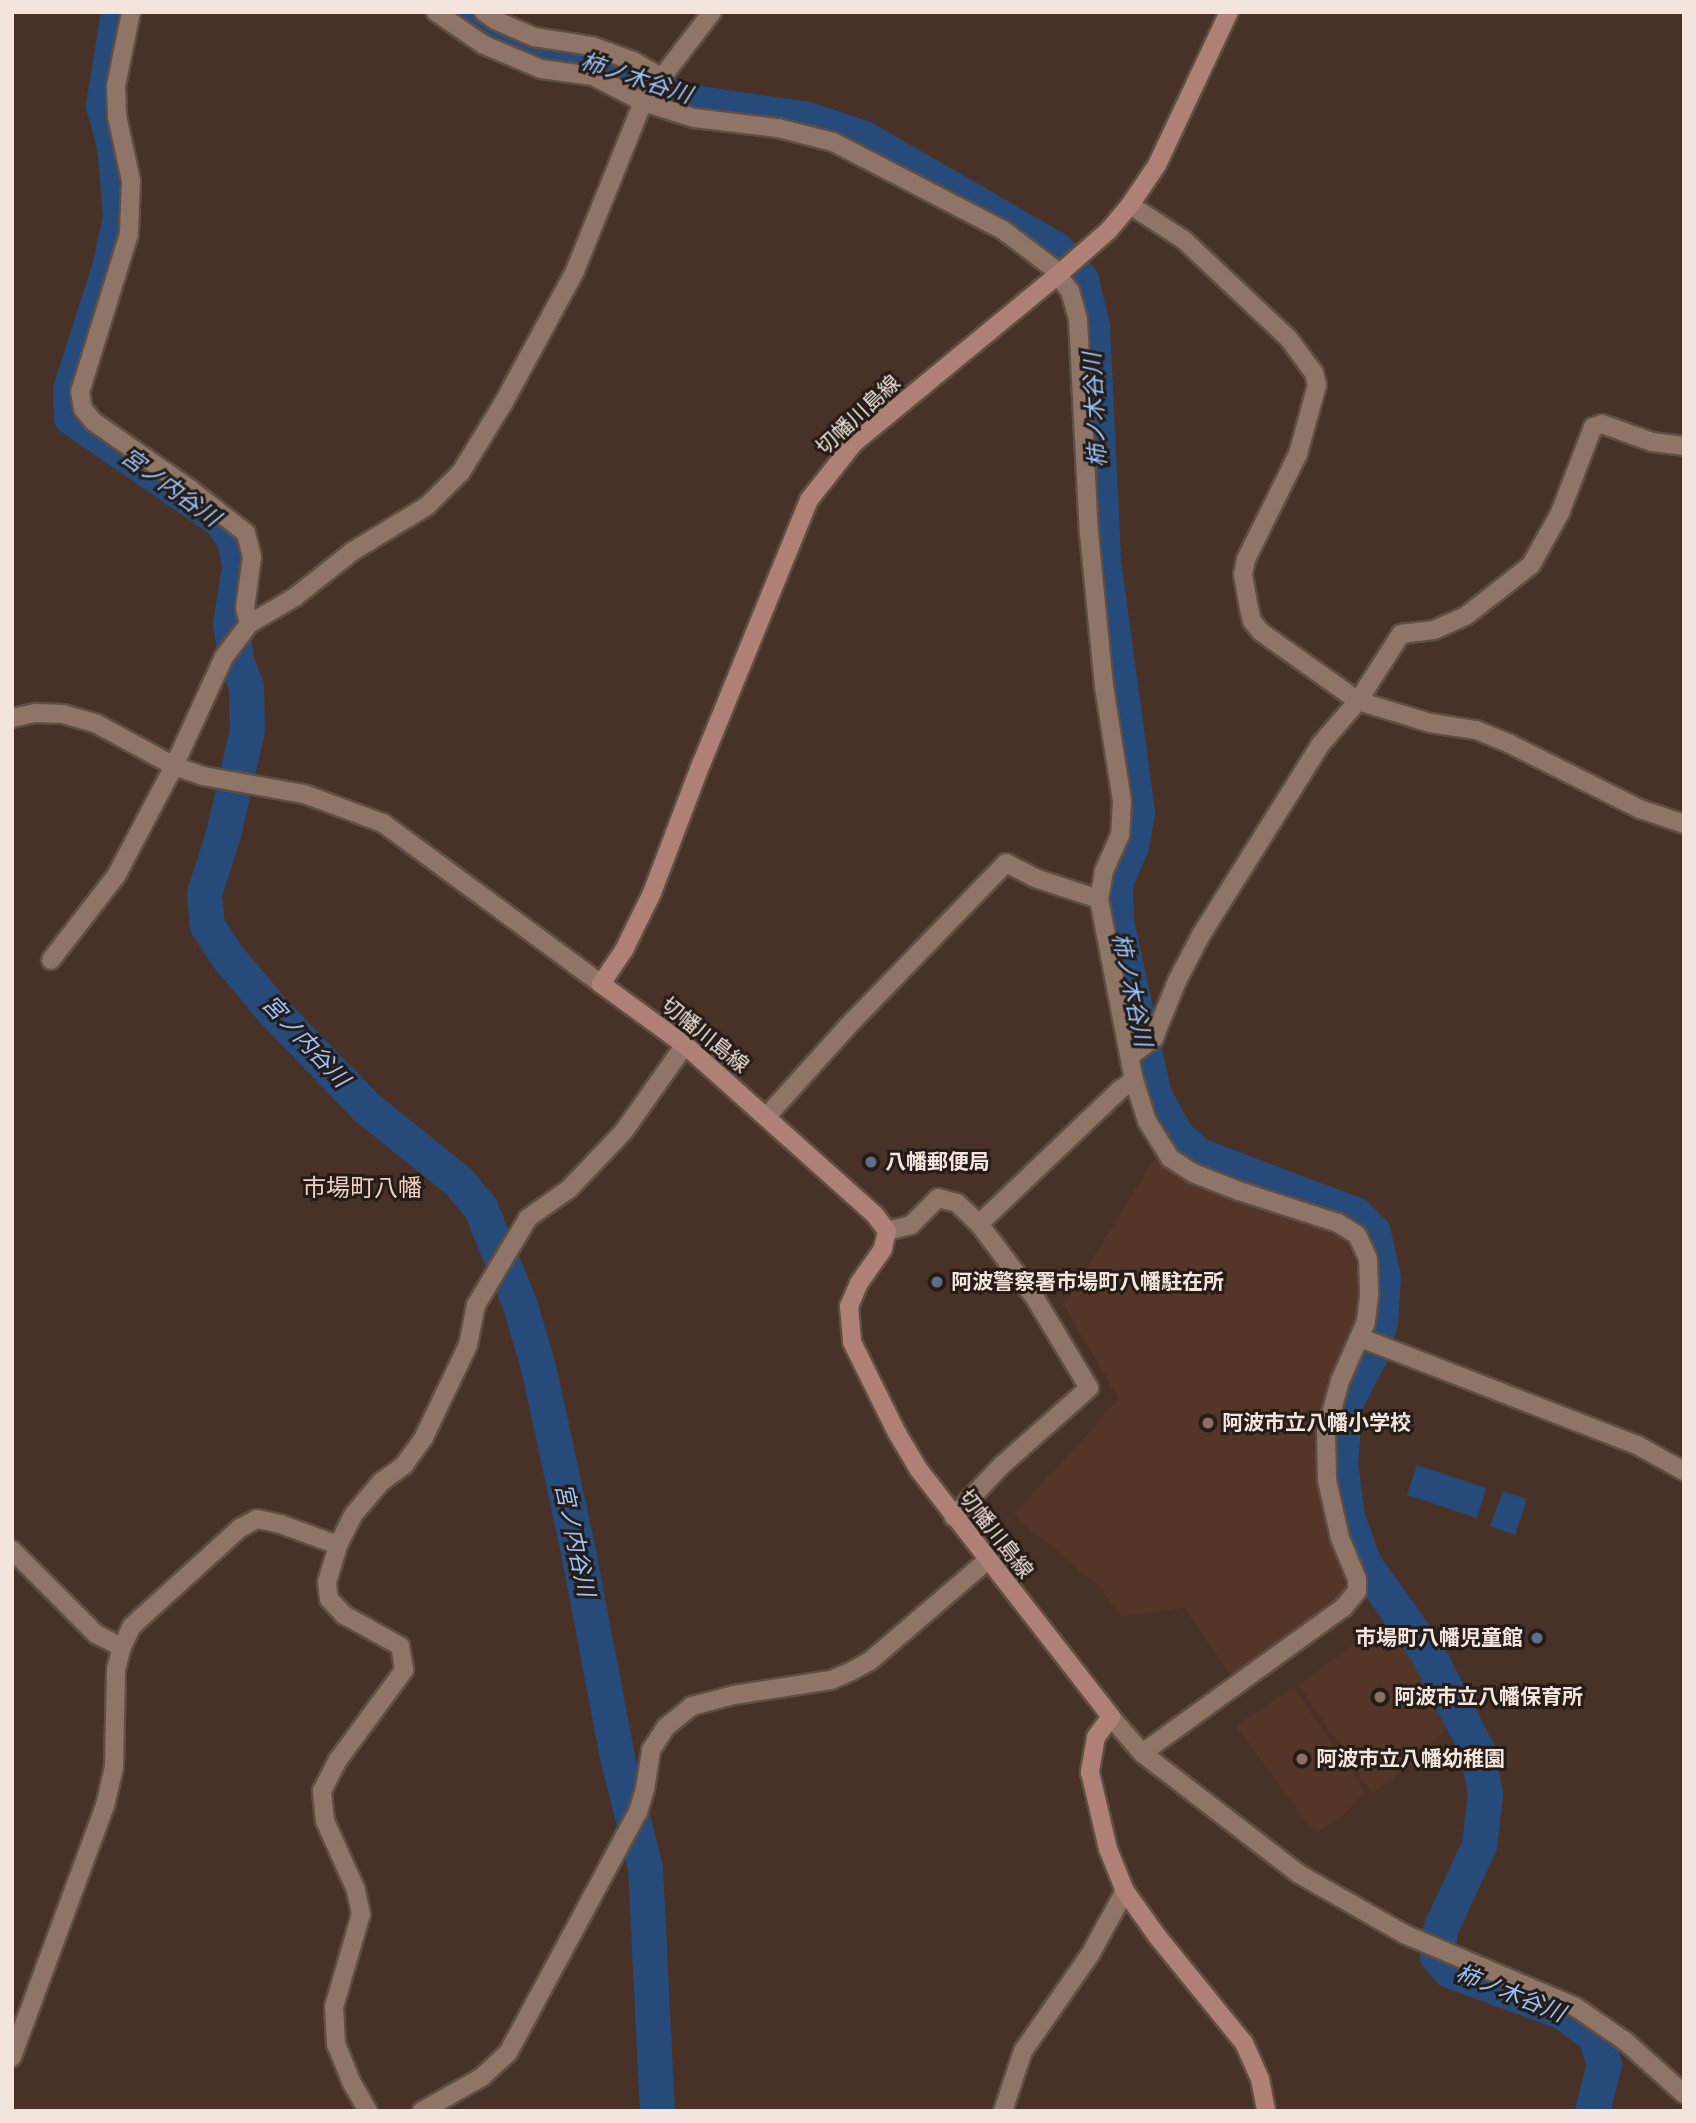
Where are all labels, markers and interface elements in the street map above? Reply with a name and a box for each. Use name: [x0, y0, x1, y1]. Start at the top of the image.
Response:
water label: 柿ノ木谷川: [577, 48, 695, 110]
water label: 柿ノ木谷川: [1079, 352, 1113, 468]
street label: 切幡川島線: [811, 370, 905, 460]
water label: 宮ノ内谷川: [115, 443, 225, 533]
water label: 柿ノ木谷川: [1106, 931, 1156, 1049]
water label: 宮ノ内谷川: [256, 991, 354, 1093]
street label: 切幡川島線: [656, 992, 754, 1078]
place label: 八幡郵便局: [885, 1149, 990, 1175]
marker: 八幡郵便局: [863, 1154, 879, 1170]
district label: 市場町八幡: [302, 1175, 422, 1203]
place label: 阿波警察署市場町八幡駐在所: [951, 1269, 1224, 1295]
marker: 阿波警察署市場町八幡駐在所: [929, 1274, 945, 1290]
place label: 阿波市立八幡小学校: [1222, 1410, 1411, 1436]
marker: 阿波市立八幡小学校: [1200, 1415, 1216, 1431]
water label: 宮ノ内谷川: [549, 1481, 599, 1599]
street label: 切幡川島線: [954, 1485, 1038, 1583]
place label: 市場町八幡児童館: [1355, 1625, 1523, 1651]
marker: 市場町八幡児童館: [1529, 1630, 1545, 1646]
place label: 阿波市立八幡保育所: [1394, 1684, 1583, 1710]
marker: 阿波市立八幡保育所: [1372, 1689, 1388, 1705]
place label: 阿波市立八幡幼稚園: [1316, 1746, 1505, 1772]
marker: 阿波市立八幡幼稚園: [1294, 1751, 1310, 1767]
water label: 柿ノ木谷川: [1452, 1960, 1568, 2028]

